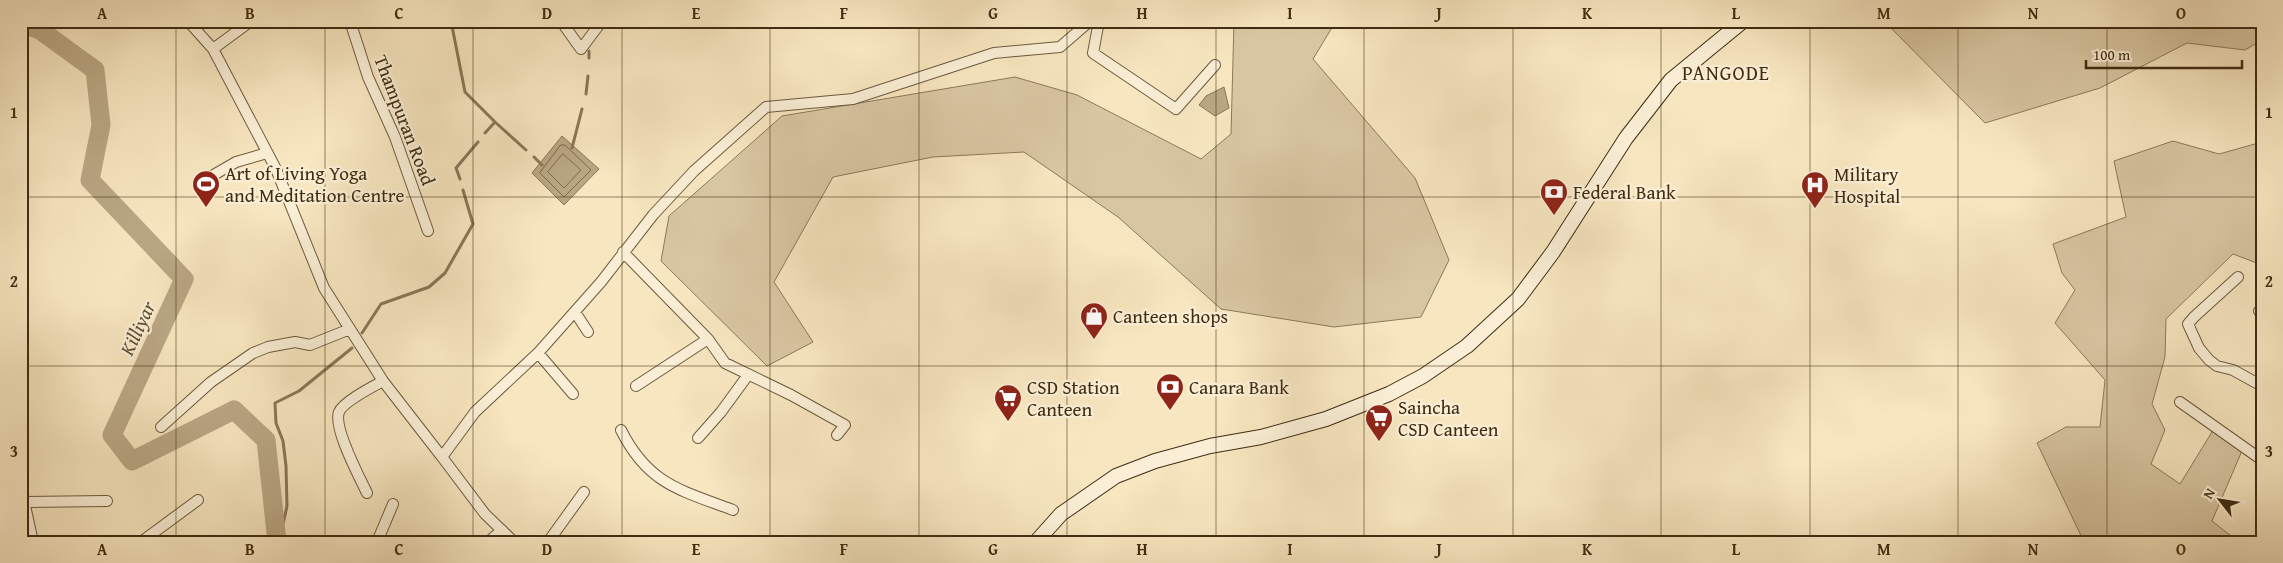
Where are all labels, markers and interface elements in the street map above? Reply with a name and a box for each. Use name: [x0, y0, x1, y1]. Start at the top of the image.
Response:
text: A: [97, 1, 108, 25]
text: B: [245, 1, 255, 25]
text: C: [394, 1, 404, 25]
text: D: [542, 1, 552, 25]
text: E: [692, 1, 701, 25]
text: F: [840, 1, 848, 25]
text: G: [988, 1, 998, 25]
text: H: [1136, 1, 1148, 25]
text: I: [1287, 1, 1293, 25]
text: J: [1433, 1, 1442, 25]
text: K: [1582, 1, 1593, 25]
text: L: [1732, 1, 1741, 25]
text: M: [1877, 1, 1891, 25]
text: N: [2028, 1, 2039, 25]
text: O: [2176, 1, 2186, 25]
scale bar: [2086, 38, 2242, 70]
text: 100 m: [2093, 44, 2131, 65]
street label: Thampuran Road: [367, 51, 443, 190]
district label: PANGODE: [1682, 58, 1770, 87]
text: 1: [10, 100, 18, 124]
text: 1: [2265, 100, 2273, 124]
place label: Art of Living Yoga and Meditation Centre: [225, 159, 404, 209]
place label: Military Hospital: [1834, 160, 1900, 210]
sports icon: Art of Living Yoga and Meditation Centre: [191, 169, 221, 208]
hospital icon: Military Hospital: [1800, 170, 1830, 209]
bank icon: Federal Bank: [1539, 177, 1569, 216]
place label: Federal Bank: [1573, 178, 1676, 206]
text: 2: [10, 269, 18, 293]
text: 2: [2265, 269, 2273, 293]
water label: Killiyar: [111, 296, 162, 361]
shop icon: Canteen shops: [1079, 301, 1109, 340]
place label: Canteen shops: [1113, 302, 1228, 330]
bank icon: Canara Bank: [1155, 372, 1185, 411]
place label: CSD Station Canteen: [1027, 373, 1120, 423]
place label: Canara Bank: [1189, 373, 1289, 401]
supermarket icon: CSD Station Canteen: [993, 383, 1023, 422]
place label: Saincha CSD Canteen: [1398, 393, 1499, 443]
supermarket icon: Saincha CSD Canteen: [1364, 403, 1394, 442]
text: 3: [10, 439, 18, 463]
text: 3: [2265, 439, 2273, 463]
north arrow: [2196, 476, 2246, 526]
text: N: [2198, 484, 2220, 502]
text: A: [97, 537, 108, 561]
text: B: [245, 537, 255, 561]
text: C: [394, 537, 404, 561]
text: D: [542, 537, 552, 561]
text: E: [692, 537, 701, 561]
text: F: [840, 537, 848, 561]
text: G: [988, 537, 998, 561]
text: H: [1136, 537, 1148, 561]
text: I: [1287, 537, 1293, 561]
text: J: [1433, 537, 1442, 561]
text: K: [1582, 537, 1593, 561]
text: L: [1732, 537, 1741, 561]
text: M: [1877, 537, 1891, 561]
text: N: [2028, 537, 2039, 561]
text: O: [2176, 537, 2186, 561]

